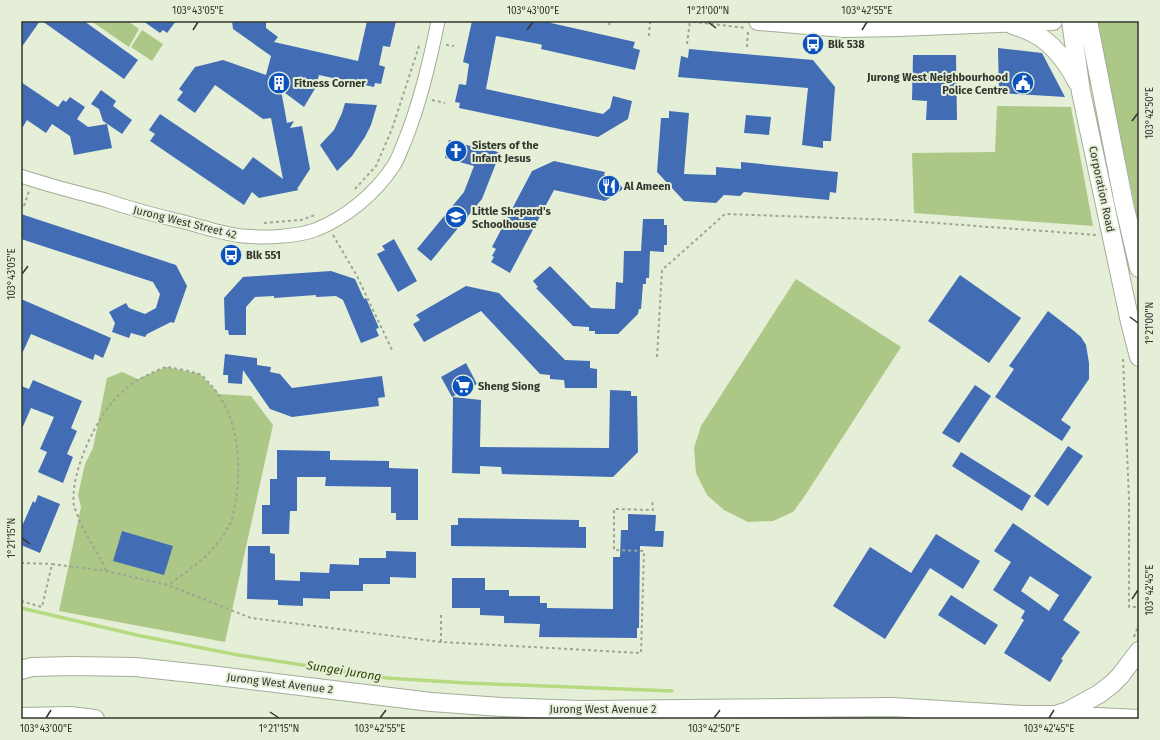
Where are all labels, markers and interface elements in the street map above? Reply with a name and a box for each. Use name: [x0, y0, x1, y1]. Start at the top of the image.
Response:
text: 103°43'05"E: [172, 5, 224, 17]
text: 103°43'00"E: [507, 5, 559, 17]
text: 1°21'00"N: [687, 5, 729, 17]
text: 103°42'55"E: [841, 5, 893, 17]
bus stop icon: Blk 538: [800, 31, 826, 57]
place label: Blk 538: [828, 38, 865, 51]
building icon: Fitness Corner: [266, 70, 292, 96]
public building icon: Jurong West Neighbourhood Police Centre: [1010, 70, 1036, 96]
place label: Jurong West Neighbourhood Police Centre: [866, 71, 1008, 97]
place label: Fitness Corner: [294, 77, 366, 90]
text: 103°42'50"E: [1144, 87, 1156, 139]
church icon: Sisters of the Infant Jesus: [443, 138, 469, 164]
place label: Sisters of the Infant Jesus: [472, 139, 539, 165]
street label: Corporation Road: [1086, 145, 1117, 233]
restaurant icon: Al Ameen: [596, 173, 622, 199]
place label: Al Ameen: [623, 180, 671, 193]
street label: Jurong West Street 42: [132, 203, 238, 242]
school or university icon: Little Shepard's Schoolhouse: [443, 204, 469, 230]
place label: Little Shepard's Schoolhouse: [472, 205, 551, 231]
bus stop icon: Blk 551: [218, 242, 244, 268]
text: 103°43'05"E: [6, 248, 18, 300]
place label: Blk 551: [246, 249, 281, 262]
text: 1°21'00"N: [1144, 302, 1156, 344]
supermarket icon: Sheng Siong: [450, 373, 476, 399]
place label: Sheng Siong: [478, 380, 541, 393]
text: 1°21'15"N: [6, 518, 18, 558]
text: 103°42'45"E: [1144, 564, 1156, 616]
water label: Sungei Jurong: [305, 658, 382, 684]
street label: Jurong West Avenue 2: [226, 671, 334, 696]
street label: Jurong West Avenue 2: [549, 703, 657, 716]
text: 103°43'00"E: [20, 723, 72, 735]
text: 1°21'15"N: [259, 723, 299, 735]
text: 103°42'55"E: [354, 723, 406, 735]
text: 103°42'50"E: [688, 723, 740, 735]
text: 103°42'45"E: [1023, 723, 1075, 735]

